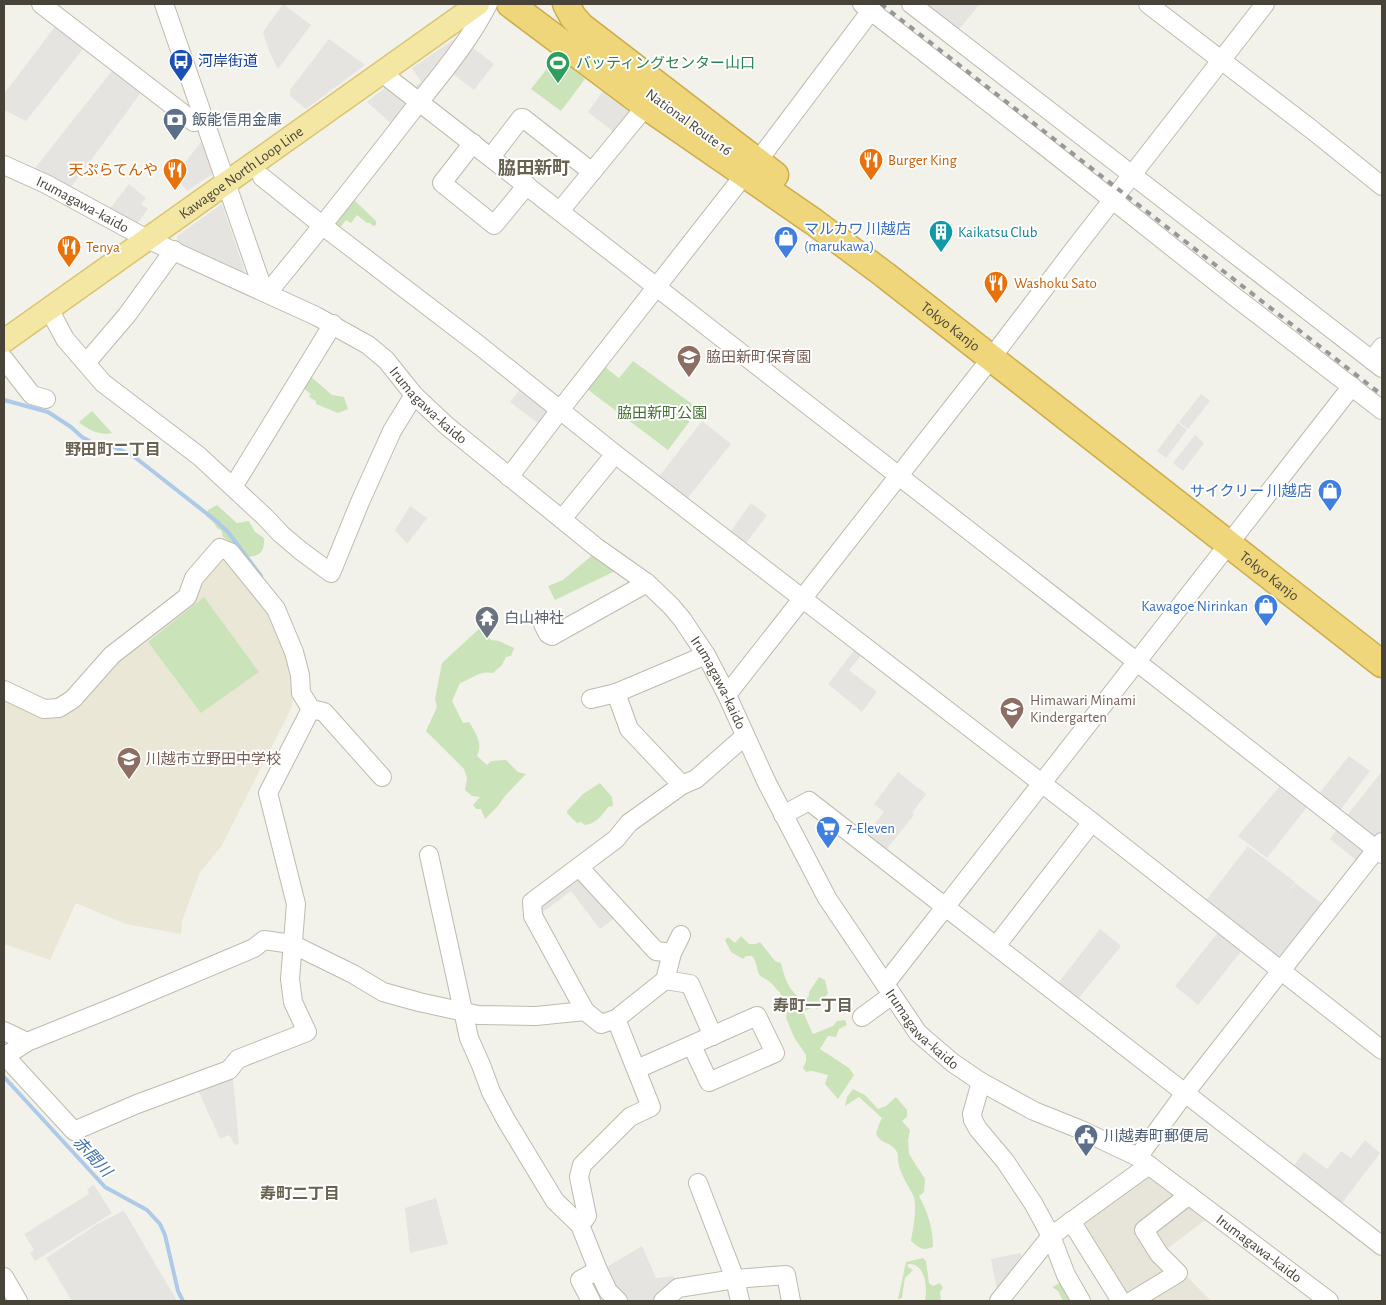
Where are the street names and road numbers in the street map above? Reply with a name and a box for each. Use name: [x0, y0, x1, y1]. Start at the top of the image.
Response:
street label: National Route 16: [643, 86, 735, 159]
street label: Kawagoe North Loop Line: [177, 124, 306, 222]
street label: Irumagawa-kaido: [34, 174, 131, 236]
street label: Tokyo Kanjo: [918, 299, 983, 354]
street label: Irumagawa-kaido: [387, 364, 470, 447]
street label: Tokyo Kanjo: [1237, 549, 1302, 604]
street label: Irumagawa-kaido: [688, 633, 748, 731]
street label: Irumagawa-kaido: [883, 986, 961, 1073]
street label: Irumagawa-kaido: [1213, 1212, 1304, 1286]

